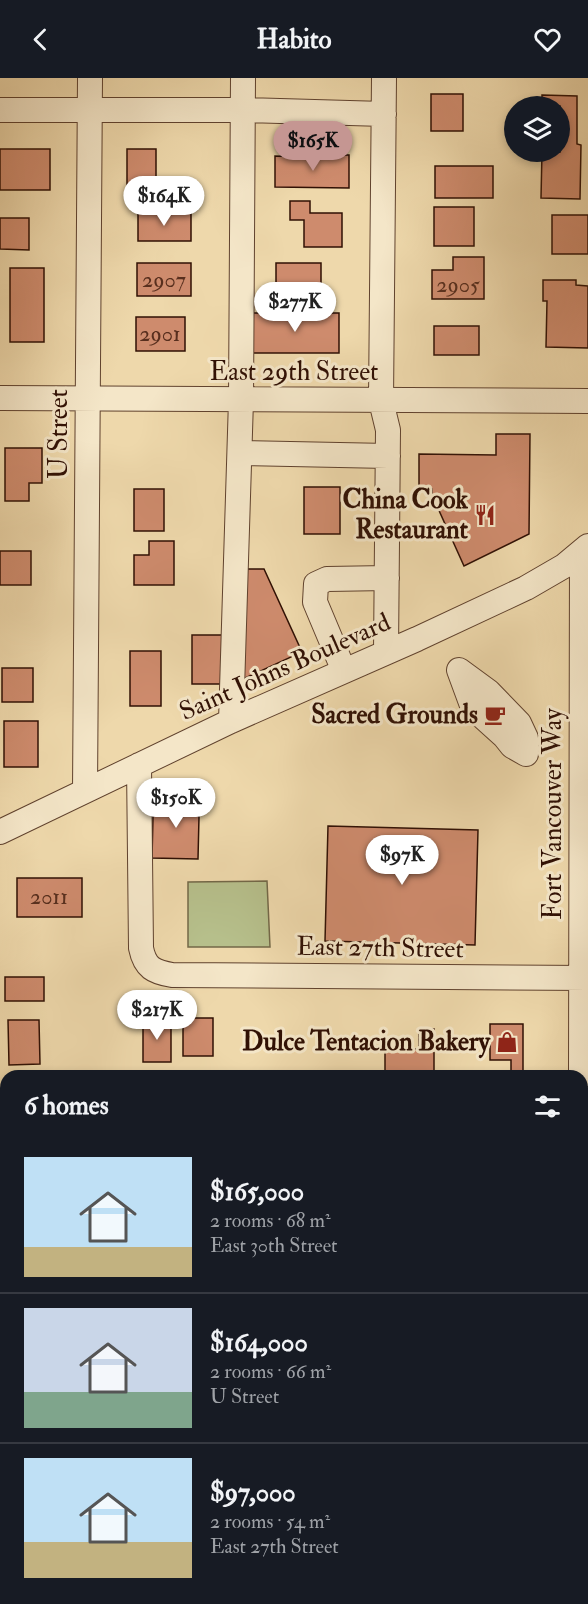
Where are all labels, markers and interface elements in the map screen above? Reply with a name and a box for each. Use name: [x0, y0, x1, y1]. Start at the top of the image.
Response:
icon: back: [24, 23, 57, 56]
text: Habito: [256, 23, 332, 56]
icon: heart: [531, 23, 564, 56]
map controls: [504, 96, 570, 162]
button: layers: [504, 96, 570, 162]
pin: $165K: [271, 121, 355, 172]
text: $165K: [287, 128, 339, 153]
pin: $164K: [122, 176, 206, 227]
text: $164K: [137, 183, 191, 208]
house number: 2907: [142, 266, 186, 294]
house number: 2905: [436, 271, 480, 299]
pin: $277K: [253, 282, 337, 333]
text: $277K: [268, 289, 322, 314]
house number: 2901: [139, 320, 181, 348]
street label: East 29th Street: [210, 356, 378, 388]
street label: U Street: [43, 389, 75, 479]
place label: China Cook Restaurant: [342, 484, 469, 546]
restaurant icon: China Cook Restaurant: [473, 503, 497, 527]
street label: Saint Johns Boulevard: [175, 606, 396, 728]
place label: Sacred Grounds: [311, 699, 478, 731]
cafe icon: Sacred Grounds: [483, 703, 507, 727]
street label: Fort Vancouver Way: [537, 708, 569, 920]
pin: $150K: [134, 778, 218, 829]
text: $150K: [150, 785, 202, 810]
pin: $97K: [366, 835, 438, 886]
text: $97K: [380, 842, 424, 867]
house number: 2011: [30, 883, 68, 911]
street label: East 27th Street: [296, 931, 464, 965]
pin: $217K: [115, 990, 199, 1041]
text: $217K: [131, 997, 183, 1022]
place label: Dulce Tentacion Bakery: [242, 1026, 492, 1059]
shop icon: Dulce Tentacion Bakery: [495, 1030, 519, 1054]
text: 6 homes: [24, 1090, 109, 1122]
icon: filters: [531, 1090, 564, 1123]
text: $165,000: [210, 1176, 304, 1208]
icon: home: [72, 1181, 144, 1253]
text: 2 rooms · 68 m²: [210, 1208, 331, 1233]
text: East 30th Street: [210, 1233, 338, 1258]
text: $164,000: [210, 1327, 308, 1359]
icon: home: [72, 1332, 144, 1404]
text: 2 rooms · 66 m²: [210, 1359, 331, 1384]
text: U Street: [210, 1384, 279, 1409]
text: $97,000: [210, 1477, 296, 1509]
icon: home: [72, 1482, 144, 1554]
text: 2 rooms · 54 m²: [210, 1509, 330, 1534]
text: East 27th Street: [210, 1534, 339, 1559]

